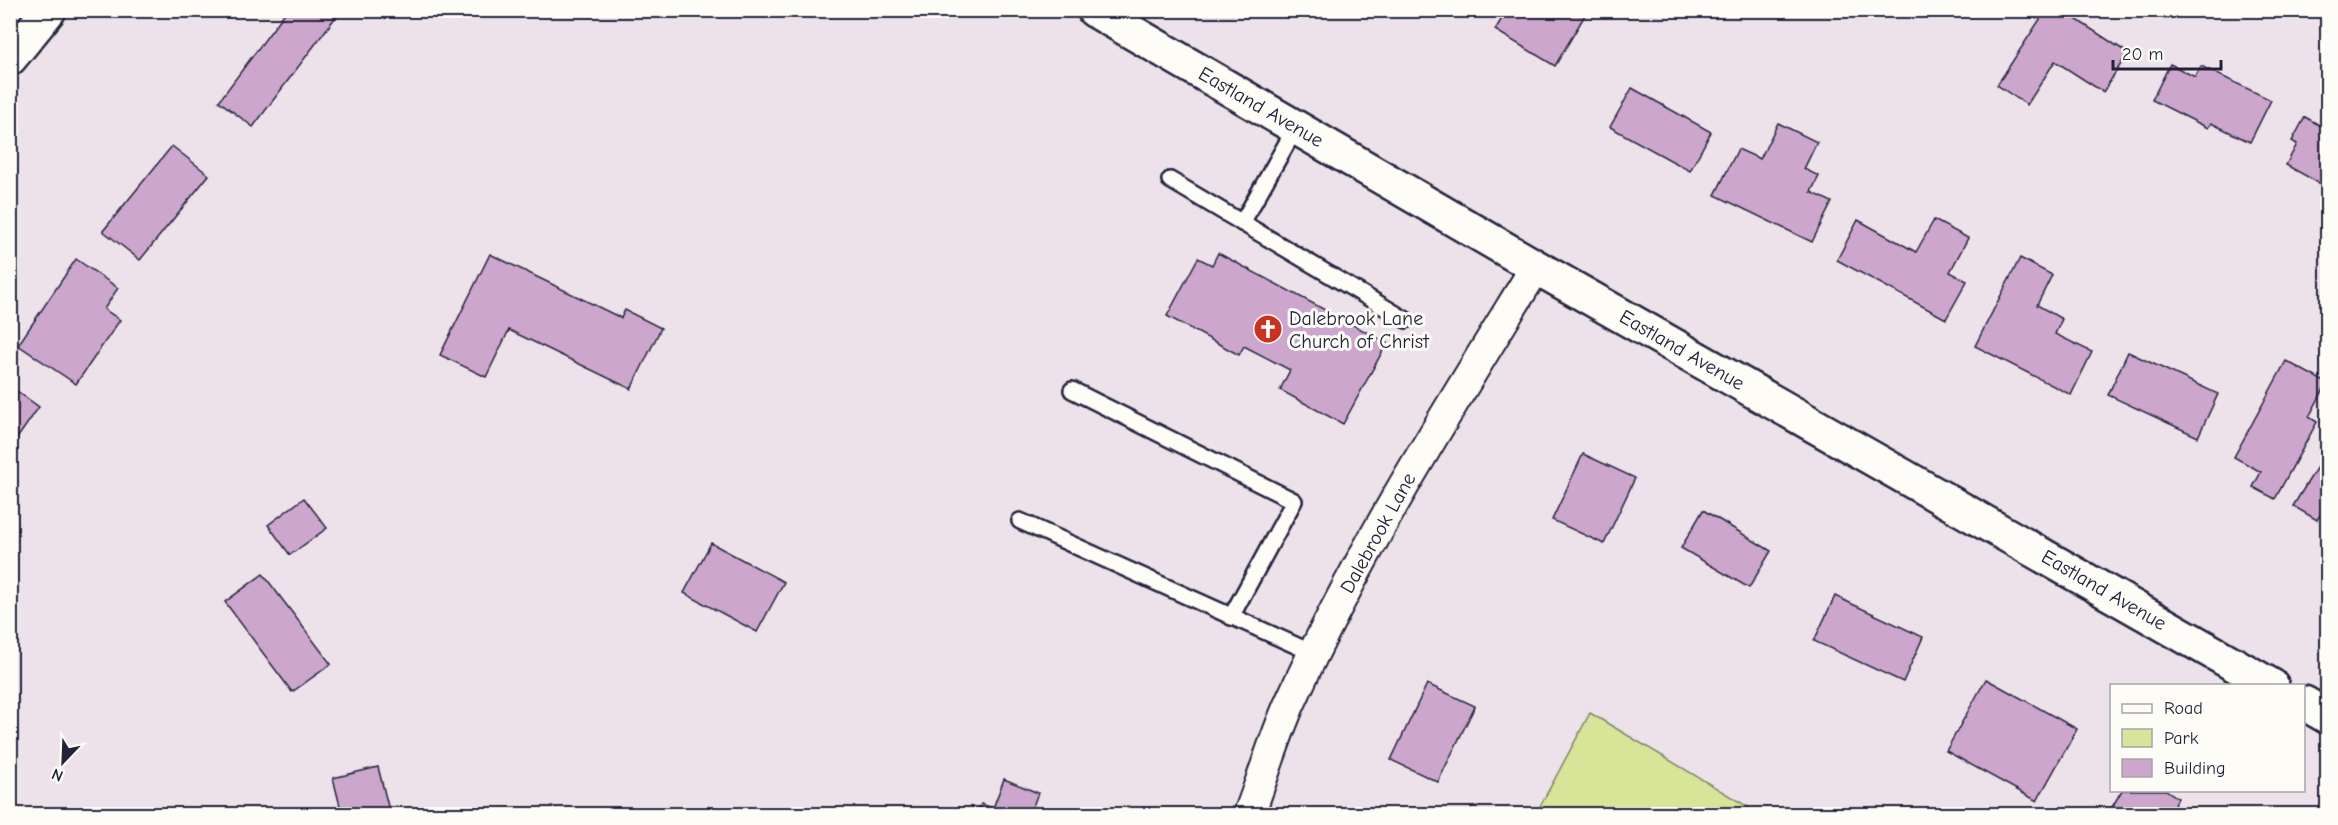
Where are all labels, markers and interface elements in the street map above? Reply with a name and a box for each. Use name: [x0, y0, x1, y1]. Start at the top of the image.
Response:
scale bar: [2113, 33, 2221, 71]
text: 20 m: [2122, 44, 2163, 65]
street label: Eastland Avenue: [1194, 62, 1328, 152]
street label: Eastland Avenue: [1615, 305, 1749, 395]
place label: Dalebrook Lane Church of Christ: [1289, 307, 1430, 353]
church icon: Dalebrook Lane Church of Christ: [1252, 313, 1284, 345]
street label: Dalebrook Lane: [1335, 469, 1421, 597]
street label: Eastland Avenue: [2037, 545, 2171, 635]
legend: [2110, 684, 2305, 792]
text: Road: [2164, 698, 2203, 719]
text: Park: [2164, 728, 2199, 749]
north arrow: [33, 732, 93, 792]
text: Building: [2164, 758, 2226, 779]
text: N: [49, 765, 66, 785]

